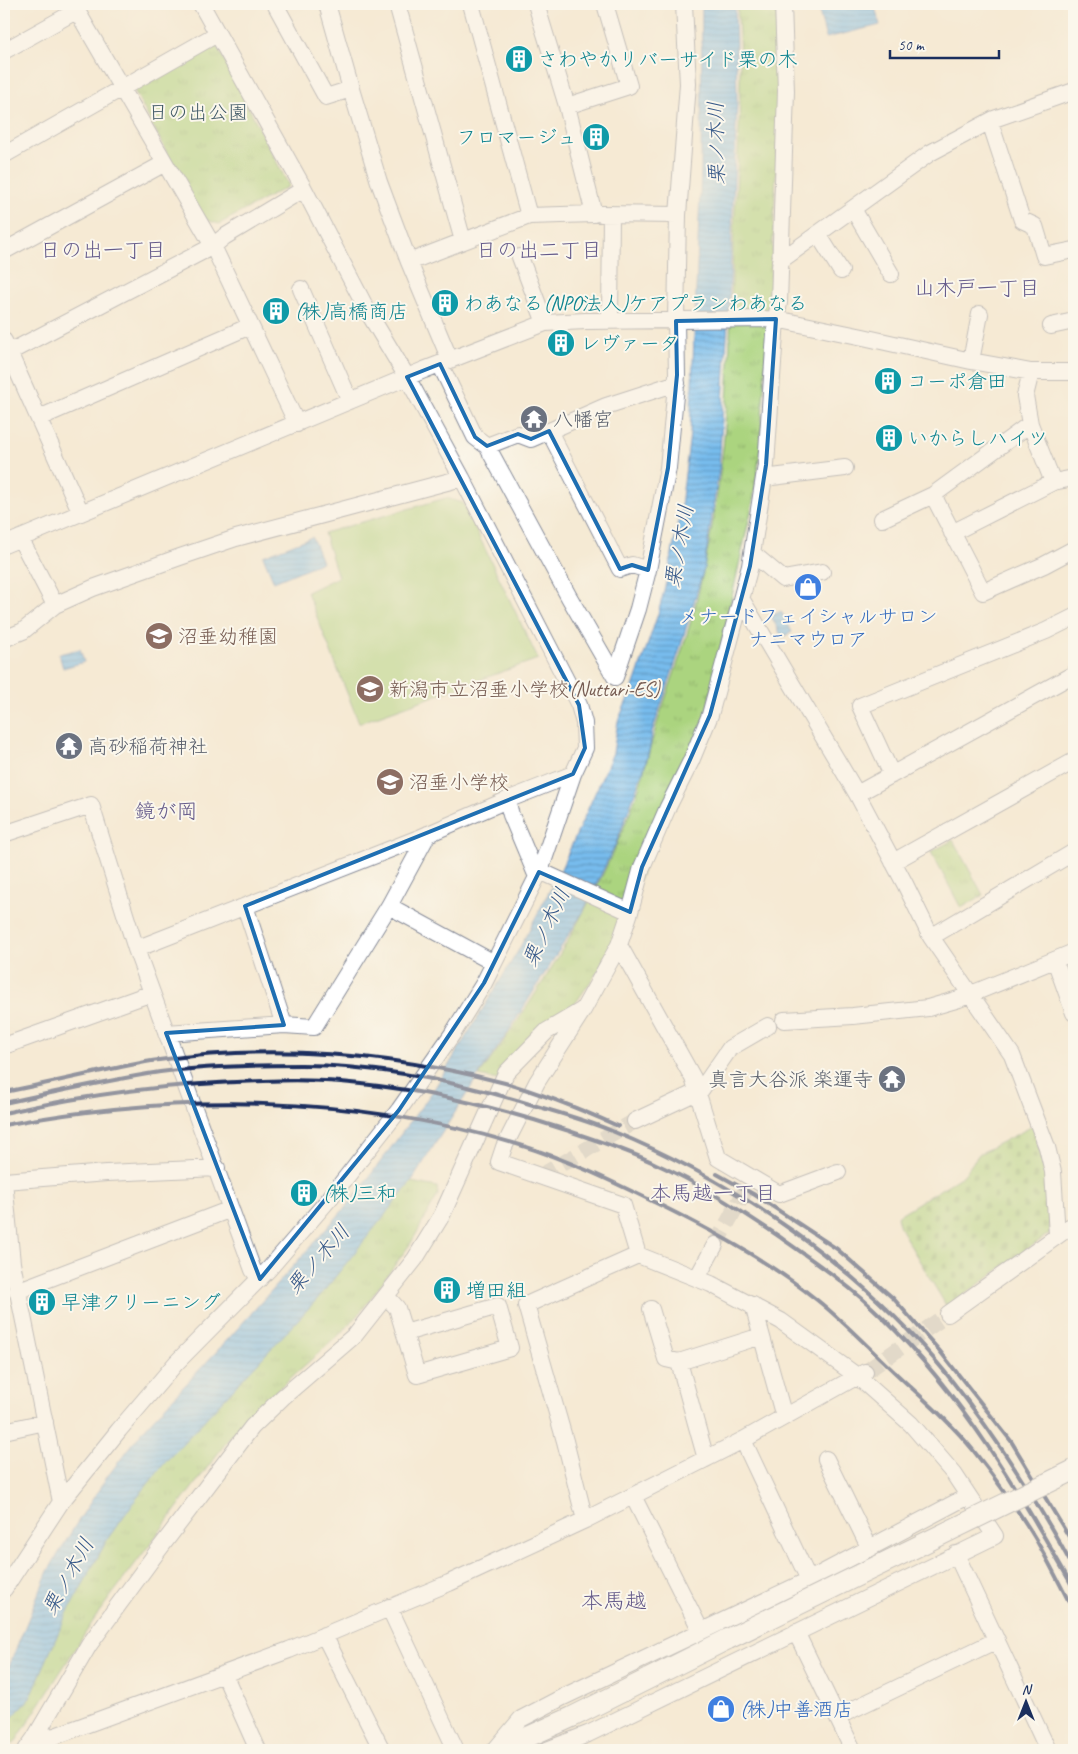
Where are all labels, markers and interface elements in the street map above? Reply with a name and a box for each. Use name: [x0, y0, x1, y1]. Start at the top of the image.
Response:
scale bar: [890, 28, 999, 60]
text: 50 m: [898, 36, 925, 55]
building icon: さわやかリバーサイド栗の木: [504, 44, 534, 74]
place label: さわやかリバーサイド栗の木: [538, 47, 798, 72]
park label: 日の出公園: [148, 100, 248, 125]
water label: 栗ノ木川: [702, 101, 730, 185]
building icon: フロマージュ: [581, 122, 611, 152]
place label: フロマージュ: [457, 125, 577, 150]
district label: 日の出一丁目: [40, 237, 166, 263]
district label: 日の出二丁目: [476, 237, 602, 263]
district label: 山木戸一丁目: [914, 275, 1040, 301]
building icon: わあなる(NPO法人)ケアプランわあなる: [430, 288, 460, 318]
place label: わあなる(NPO法人)ケアプランわあなる: [464, 291, 808, 316]
building icon: (株)高橋商店: [261, 296, 291, 326]
place label: (株)高橋商店: [295, 299, 408, 324]
building icon: レヴァータ: [546, 328, 576, 358]
place label: レヴァータ: [580, 331, 680, 356]
building icon: コーポ倉田: [873, 366, 903, 396]
place label: コーポ倉田: [907, 369, 1007, 394]
temple icon: 八幡宮: [519, 404, 549, 434]
place label: 八幡宮: [553, 407, 613, 432]
building icon: いからしハイツ: [874, 423, 904, 453]
place label: いからしハイツ: [908, 426, 1048, 451]
water label: 栗ノ木川: [659, 502, 699, 590]
shop icon: メナードフェイシャルサロン ナニマウロア: [793, 572, 823, 602]
place label: メナードフェイシャルサロン ナニマウロア: [678, 604, 938, 652]
school or university icon: 沼垂幼稚園: [144, 621, 174, 651]
place label: 沼垂幼稚園: [178, 624, 278, 649]
school or university icon: 新潟市立沼垂小学校(Nuttari-ES): [355, 674, 385, 704]
place label: 新潟市立沼垂小学校(Nuttari-ES): [389, 677, 661, 702]
temple icon: 高砂稲荷神社: [54, 731, 84, 761]
place label: 高砂稲荷神社: [88, 734, 208, 759]
school or university icon: 沼垂小学校: [375, 767, 405, 797]
place label: 沼垂小学校: [409, 770, 509, 795]
district label: 鏡が岡: [135, 798, 198, 824]
water label: 栗ノ木川: [516, 883, 576, 971]
temple icon: 真言大谷派 楽運寺: [877, 1064, 907, 1094]
place label: 真言大谷派 楽運寺: [708, 1067, 873, 1092]
building icon: (株)三和: [289, 1178, 319, 1208]
district label: 本馬越一丁目: [650, 1180, 776, 1206]
place label: (株)三和: [323, 1181, 396, 1206]
water label: 栗ノ木川: [281, 1219, 355, 1299]
building icon: 増田組: [432, 1275, 462, 1305]
place label: 増田組: [466, 1278, 526, 1303]
building icon: 早津クリーニング: [27, 1287, 57, 1317]
place label: 早津クリーニング: [61, 1290, 221, 1315]
water label: 栗ノ木川: [36, 1533, 100, 1619]
district label: 本馬越: [581, 1587, 647, 1615]
north arrow: [1000, 1676, 1050, 1726]
text: N: [1022, 1681, 1033, 1698]
shop icon: (株)中善酒店: [706, 1694, 736, 1724]
place label: (株)中善酒店: [740, 1697, 853, 1722]

